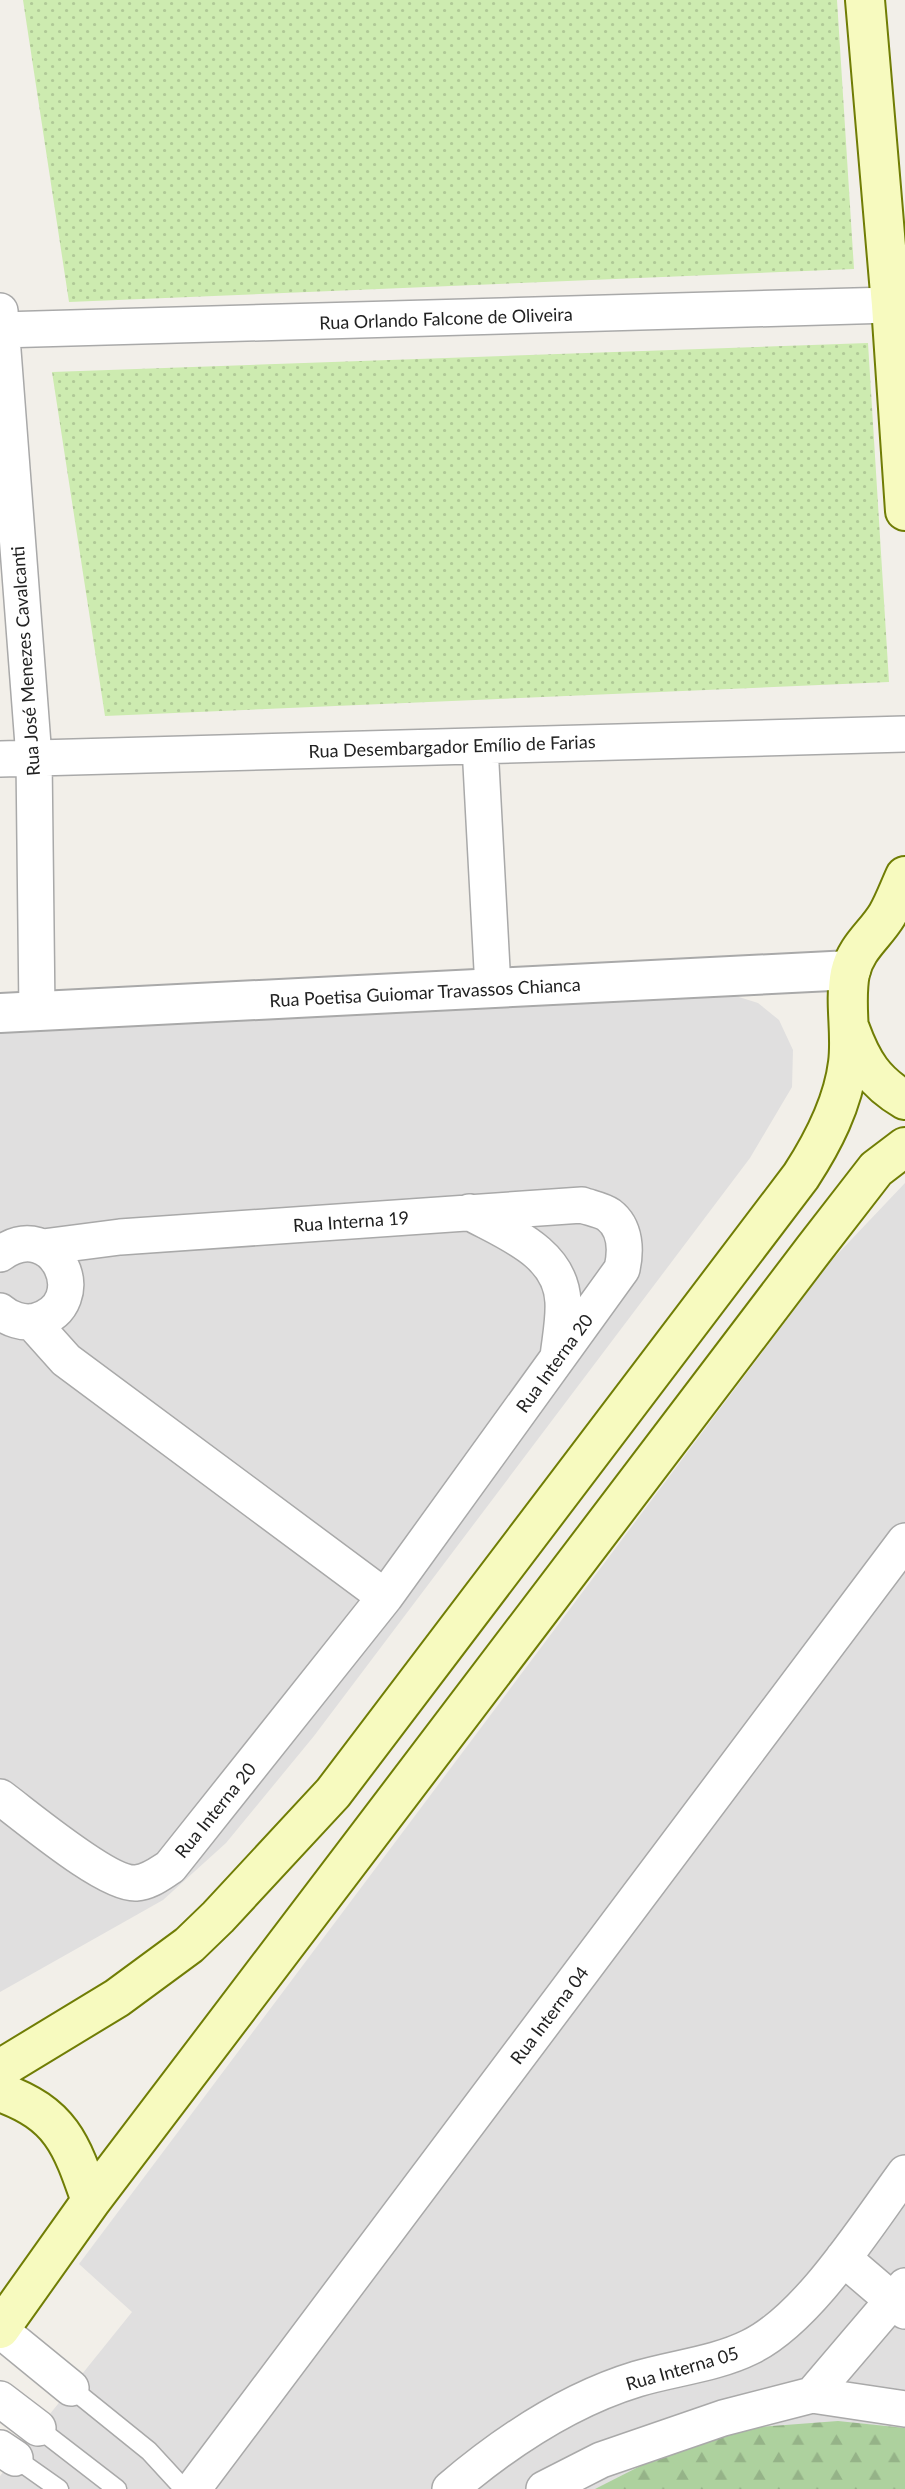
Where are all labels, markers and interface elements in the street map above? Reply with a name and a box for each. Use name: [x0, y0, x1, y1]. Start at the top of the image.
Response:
street label: Rua Orlando Falcone de Oliveira: [319, 303, 573, 333]
street label: Rua José Menezes Cavalcanti: [6, 545, 44, 777]
street label: Rua Desembargador Emílio de Farias: [308, 730, 596, 762]
street label: Rua Poetisa Guiomar Travassos Chianca: [269, 973, 581, 1011]
street label: Rua Interna 19: [292, 1206, 410, 1236]
street label: Rua Interna 20: [511, 1310, 597, 1416]
street label: Rua Interna 20: [170, 1758, 260, 1862]
street label: Rua Interna 04: [505, 1962, 593, 2068]
street label: Rua Interna 05: [623, 2341, 741, 2395]

